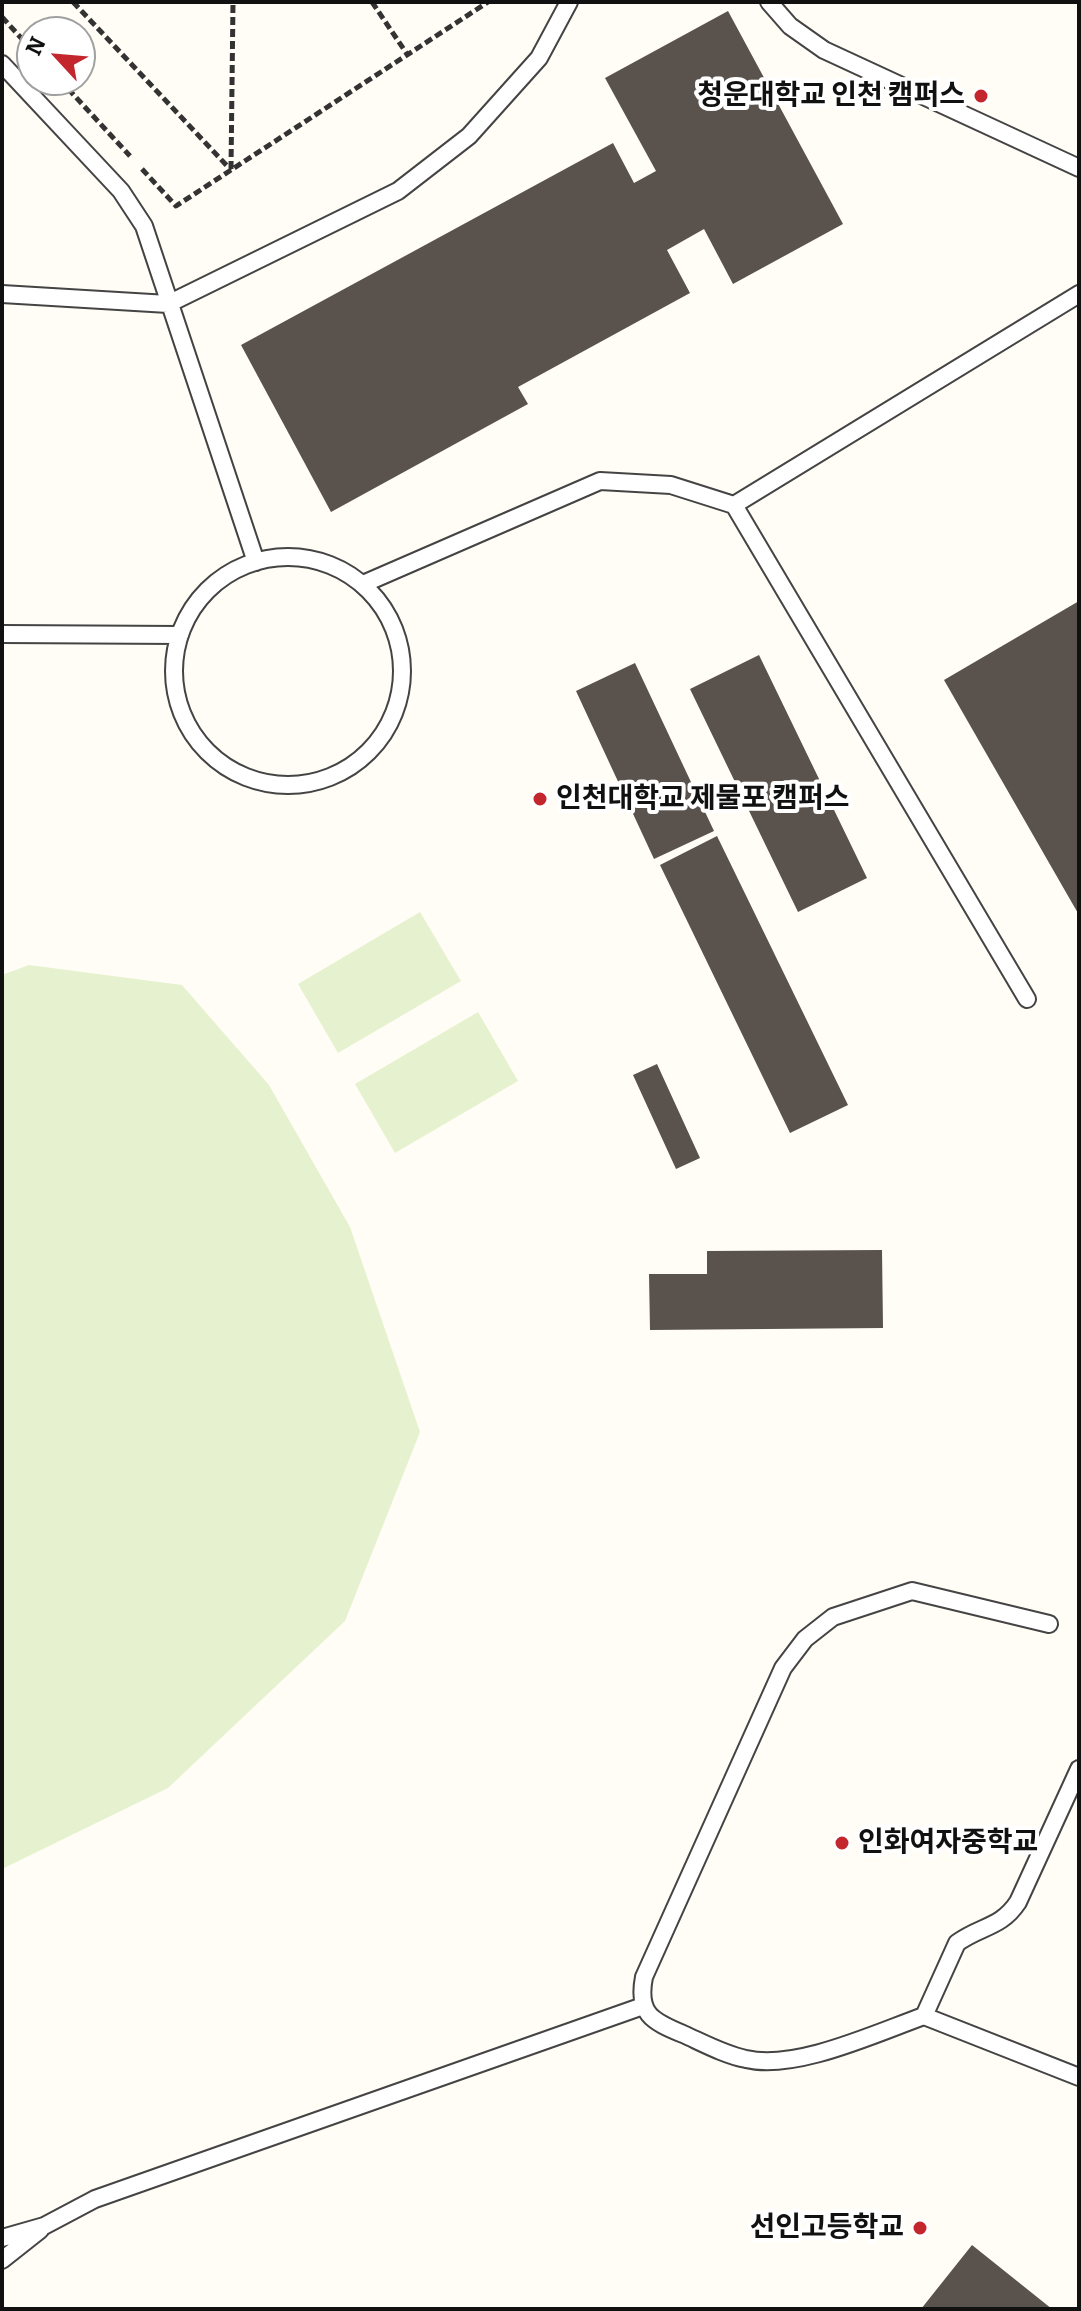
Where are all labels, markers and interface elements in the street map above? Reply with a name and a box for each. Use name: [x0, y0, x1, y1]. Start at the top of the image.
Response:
north arrow: [16, 16, 96, 96]
text: N: [20, 33, 52, 60]
place label: 청운대학교 인천 캠퍼스: [697, 79, 965, 113]
marker: 청운대학교 인천 캠퍼스: [972, 87, 990, 105]
place label: 인천대학교 제물포 캠퍼스: [556, 782, 849, 816]
marker: 인천대학교 제물포 캠퍼스: [531, 790, 549, 808]
place label: 인화여자중학교: [858, 1826, 1038, 1860]
marker: 인화여자중학교: [833, 1834, 851, 1852]
place label: 선인고등학교: [749, 2211, 904, 2245]
marker: 선인고등학교: [911, 2219, 929, 2237]

